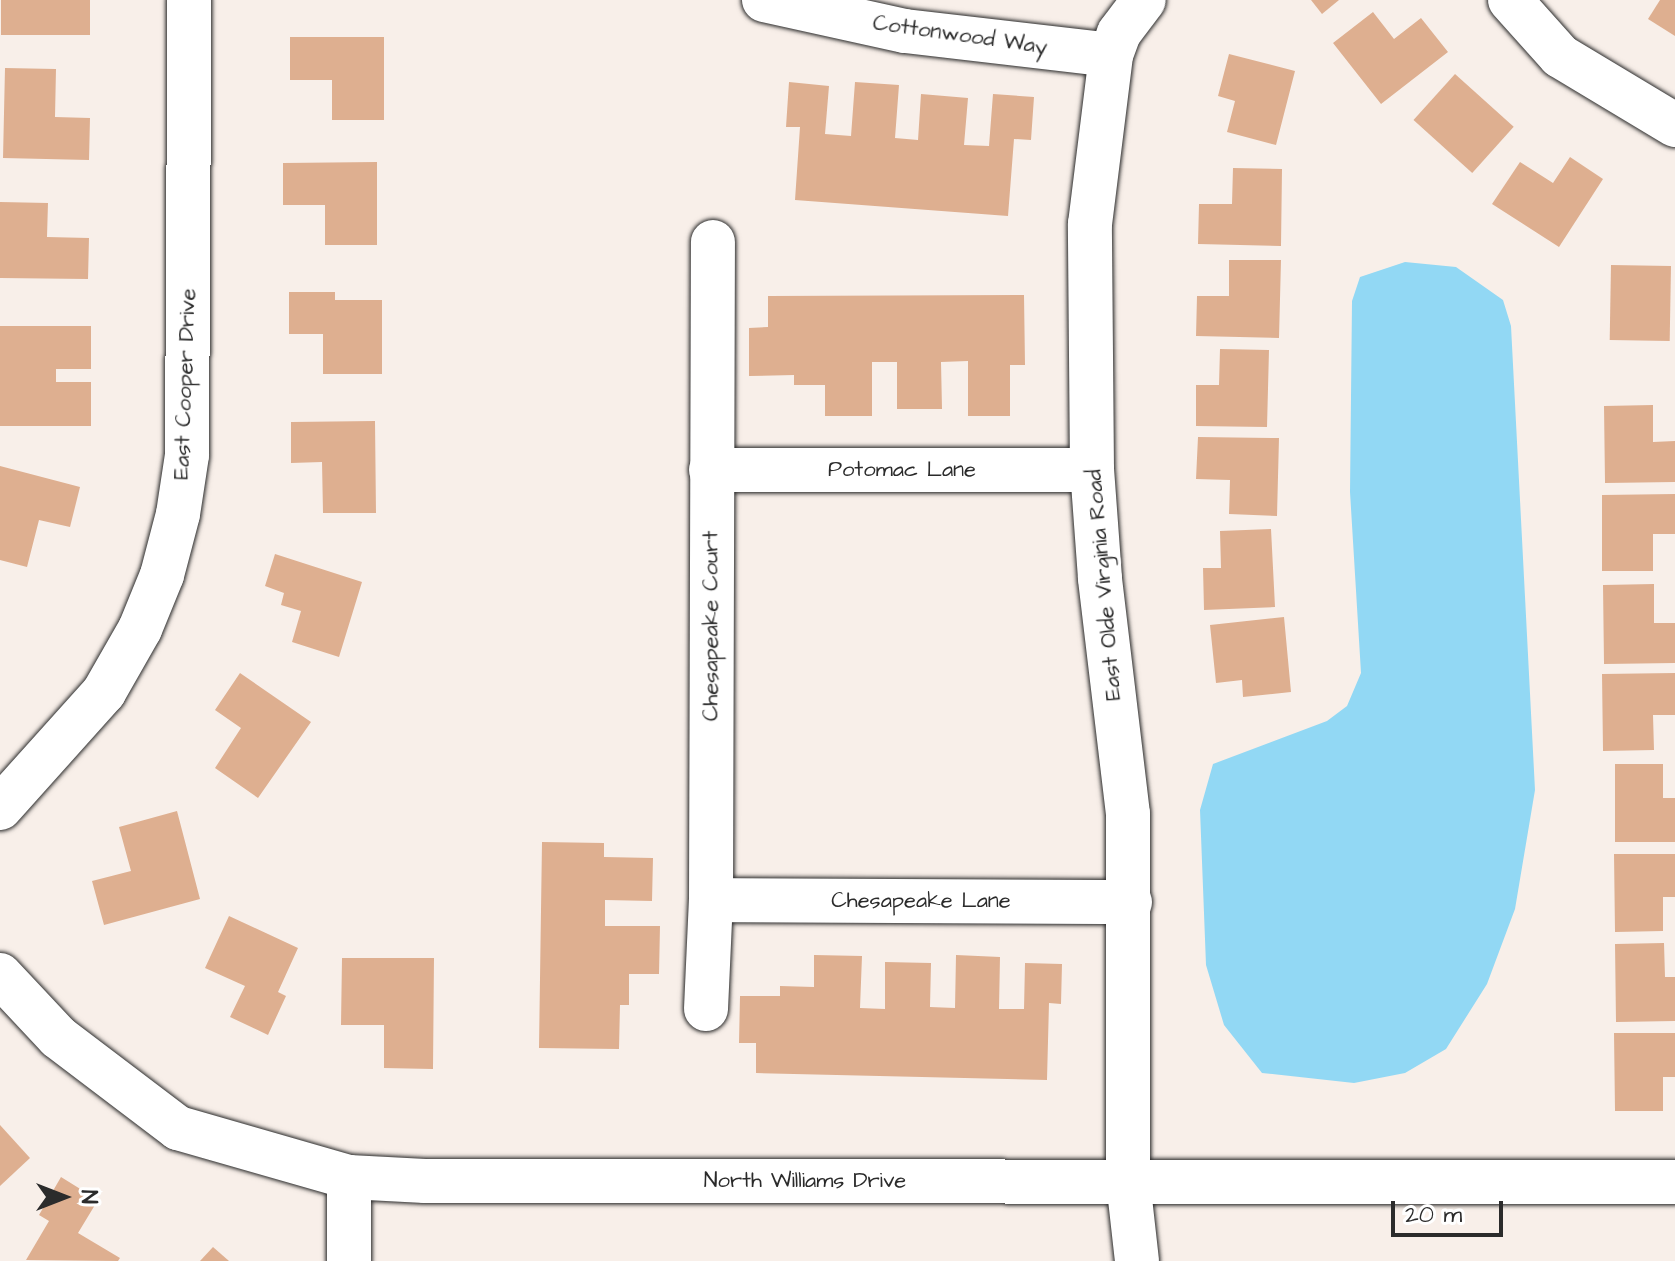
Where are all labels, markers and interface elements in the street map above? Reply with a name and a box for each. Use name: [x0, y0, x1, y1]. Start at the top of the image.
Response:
street label: Cottonwood Way: [871, 10, 1049, 60]
street label: East Cooper Drive: [168, 288, 202, 480]
street label: Potomac Lane: [828, 457, 976, 483]
street label: East Olde Virginia Road: [1081, 468, 1127, 702]
street label: Chesapeake Court: [698, 531, 724, 721]
street label: Chesapeake Lane: [831, 888, 1011, 914]
north arrow: [24, 1157, 104, 1237]
street label: North Williams Drive: [704, 1168, 906, 1194]
scale bar: [1395, 1185, 1507, 1235]
text: N: [73, 1190, 104, 1204]
text: 20 m: [1405, 1198, 1462, 1232]

